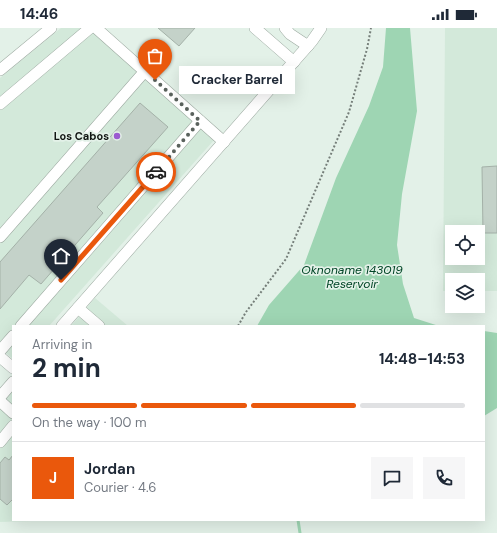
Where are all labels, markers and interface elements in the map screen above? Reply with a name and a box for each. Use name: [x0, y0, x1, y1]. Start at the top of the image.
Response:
text: 14:46: [20, 4, 58, 24]
pin: [138, 39, 172, 80]
icon: bag: [144, 45, 166, 67]
callout: Cracker Barrel: [179, 66, 295, 94]
text: Cracker Barrel: [191, 71, 283, 88]
place label: Los Cabos: [54, 129, 109, 143]
marker: Los Cabos: [112, 131, 122, 141]
courier: [136, 152, 176, 192]
icon: car: [145, 161, 167, 183]
map controls: [445, 225, 485, 313]
button: locate: [445, 225, 485, 265]
pin: [44, 239, 78, 280]
icon: home: [50, 245, 72, 267]
water label: Oknoname 143019 Reservoir: [301, 262, 403, 292]
button: layers: [445, 273, 485, 313]
text: Arriving in: [32, 336, 92, 353]
text: 14:48–14:53: [379, 349, 465, 369]
text: 2 min: [32, 351, 101, 385]
text: On the way · 100 m: [32, 414, 147, 431]
button: chat: [371, 457, 413, 499]
button: phone: [423, 457, 465, 499]
text: Jordan: [84, 459, 135, 479]
text: J: [49, 468, 57, 488]
text: Courier · 4.6: [84, 479, 156, 496]

